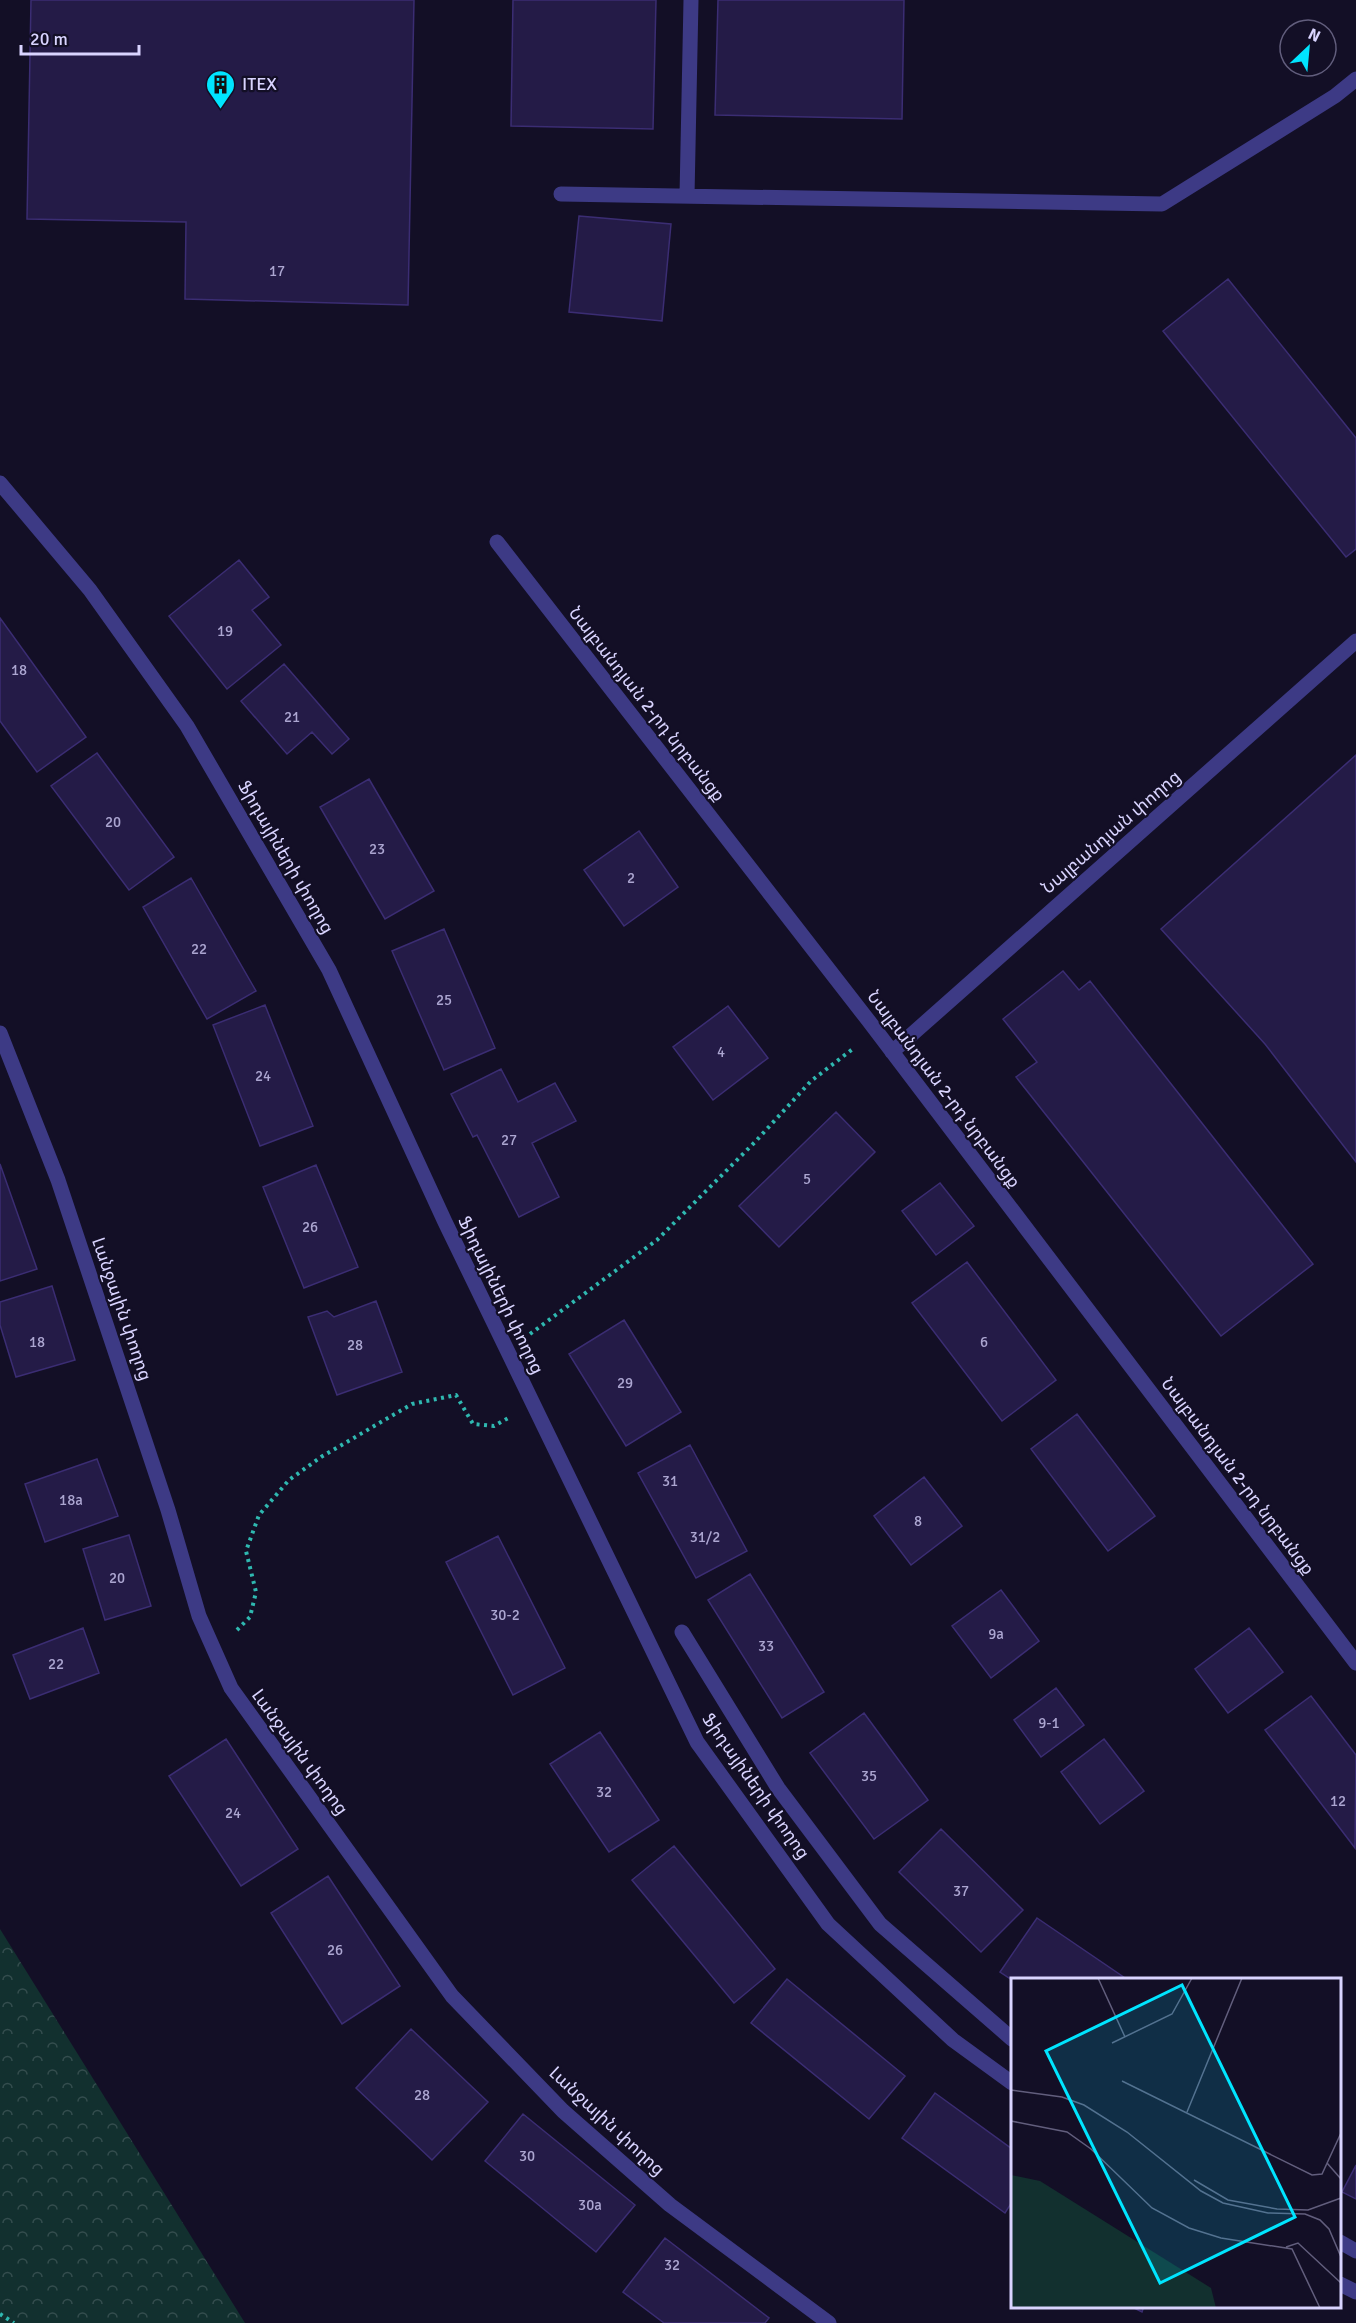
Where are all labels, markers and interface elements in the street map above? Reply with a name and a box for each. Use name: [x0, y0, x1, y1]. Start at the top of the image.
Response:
scale bar: [21, 18, 140, 56]
north arrow: [1278, 18, 1338, 78]
text: N: [1305, 24, 1324, 47]
text: 20 m: [30, 28, 68, 50]
building icon: ITEX: [205, 68, 237, 110]
place label: ITEX: [242, 73, 277, 95]
house number: 17: [269, 262, 285, 280]
street label: Նալբանդյան 2-րդ նրբանցք: [564, 602, 730, 806]
house number: 19: [217, 622, 233, 640]
house number: 18: [11, 661, 27, 679]
house number: 21: [284, 708, 300, 726]
street label: Նալբանդյան փողոց: [1037, 766, 1185, 898]
street label: Ֆիդայիների փողոց: [233, 776, 339, 938]
house number: 20: [105, 813, 121, 831]
house number: 23: [369, 840, 385, 858]
house number: 2: [627, 869, 635, 887]
house number: 22: [191, 940, 207, 958]
street label: Նալբանդյան 2-րդ նրբանցք: [863, 986, 1025, 1192]
house number: 25: [436, 991, 452, 1009]
house number: 4: [717, 1043, 725, 1061]
house number: 24: [255, 1067, 271, 1085]
house number: 27: [501, 1131, 517, 1149]
house number: 5: [803, 1170, 811, 1188]
street label: Ֆիդայիների փողոց: [453, 1212, 549, 1378]
house number: 26: [302, 1218, 318, 1236]
street label: Լանջային փողոց: [87, 1234, 157, 1384]
house number: 18: [29, 1333, 45, 1351]
house number: 6: [980, 1333, 988, 1351]
house number: 28: [347, 1336, 363, 1354]
street label: Նալբանդյան 2-րդ նրբանցք: [1157, 1373, 1319, 1579]
house number: 29: [617, 1374, 633, 1392]
house number: 31: [662, 1472, 678, 1490]
house number: 18a: [59, 1491, 83, 1509]
house number: 8: [914, 1512, 922, 1530]
house number: 31/2: [690, 1528, 720, 1546]
house number: 20: [109, 1569, 125, 1587]
house number: 30-2: [490, 1606, 520, 1624]
house number: 9a: [988, 1625, 1004, 1643]
house number: 33: [758, 1637, 774, 1655]
house number: 22: [48, 1655, 64, 1673]
street label: Լանջային փողոց: [247, 1685, 353, 1819]
street label: Ֆիդայիների փողոց: [697, 1709, 815, 1863]
house number: 9-1: [1038, 1714, 1060, 1732]
house number: 35: [861, 1767, 877, 1785]
house number: 32: [596, 1783, 612, 1801]
house number: 12: [1330, 1792, 1346, 1810]
house number: 24: [225, 1804, 241, 1822]
house number: 37: [953, 1882, 969, 1900]
house number: 26: [327, 1941, 343, 1959]
inset map: [1011, 1978, 1341, 2308]
street label: Լանջային փողոց: [545, 2062, 669, 2180]
house number: 28: [414, 2086, 430, 2104]
house number: 30: [519, 2147, 535, 2165]
house number: 30a: [578, 2196, 602, 2214]
house number: 32: [664, 2256, 680, 2274]

